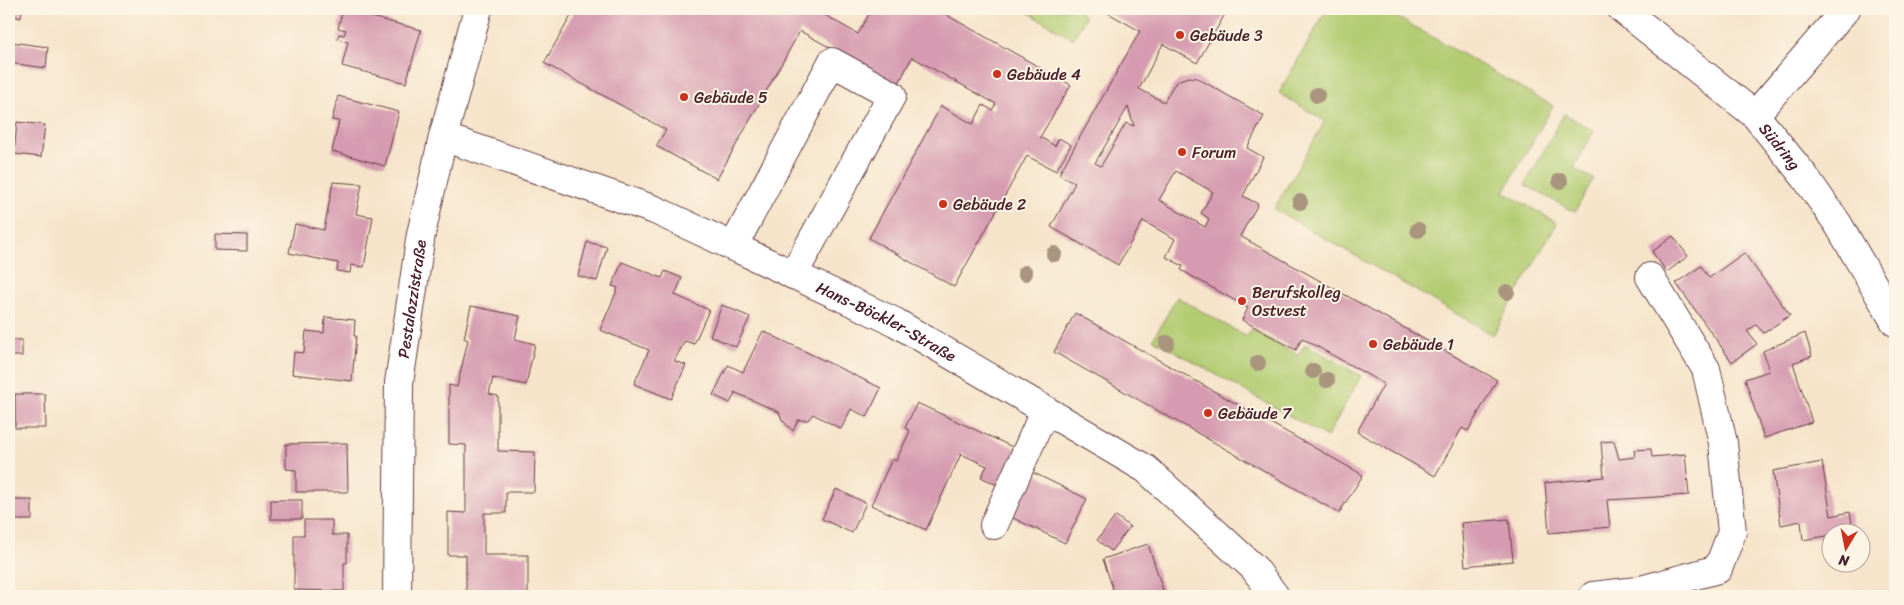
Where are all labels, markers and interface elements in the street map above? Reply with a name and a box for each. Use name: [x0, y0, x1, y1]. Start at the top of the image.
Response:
place label: Gebäude 3: [1190, 21, 1263, 50]
marker: Gebäude 3: [1174, 29, 1186, 41]
place label: Gebäude 4: [1007, 60, 1081, 89]
marker: Gebäude 4: [991, 68, 1003, 80]
place label: Gebäude 5: [694, 83, 768, 112]
marker: Gebäude 5: [678, 91, 690, 103]
street label: Südring: [1752, 116, 1809, 177]
place label: Forum: [1192, 138, 1236, 167]
marker: Forum: [1176, 146, 1188, 158]
place label: Gebäude 2: [953, 190, 1026, 219]
marker: Gebäude 2: [937, 198, 949, 210]
street label: Pestalozzistraße: [388, 237, 435, 360]
street label: Hans-Böckler-Straße: [811, 273, 962, 370]
place label: Berufskolleg Ostvest: [1252, 278, 1341, 325]
marker: Berufskolleg Ostvest: [1236, 295, 1248, 307]
place label: Gebäude 1: [1383, 330, 1454, 359]
marker: Gebäude 1: [1367, 338, 1379, 350]
place label: Gebäude 7: [1218, 399, 1292, 428]
marker: Gebäude 7: [1202, 407, 1214, 419]
north arrow: [1822, 522, 1872, 572]
text: N: [1837, 547, 1852, 574]

